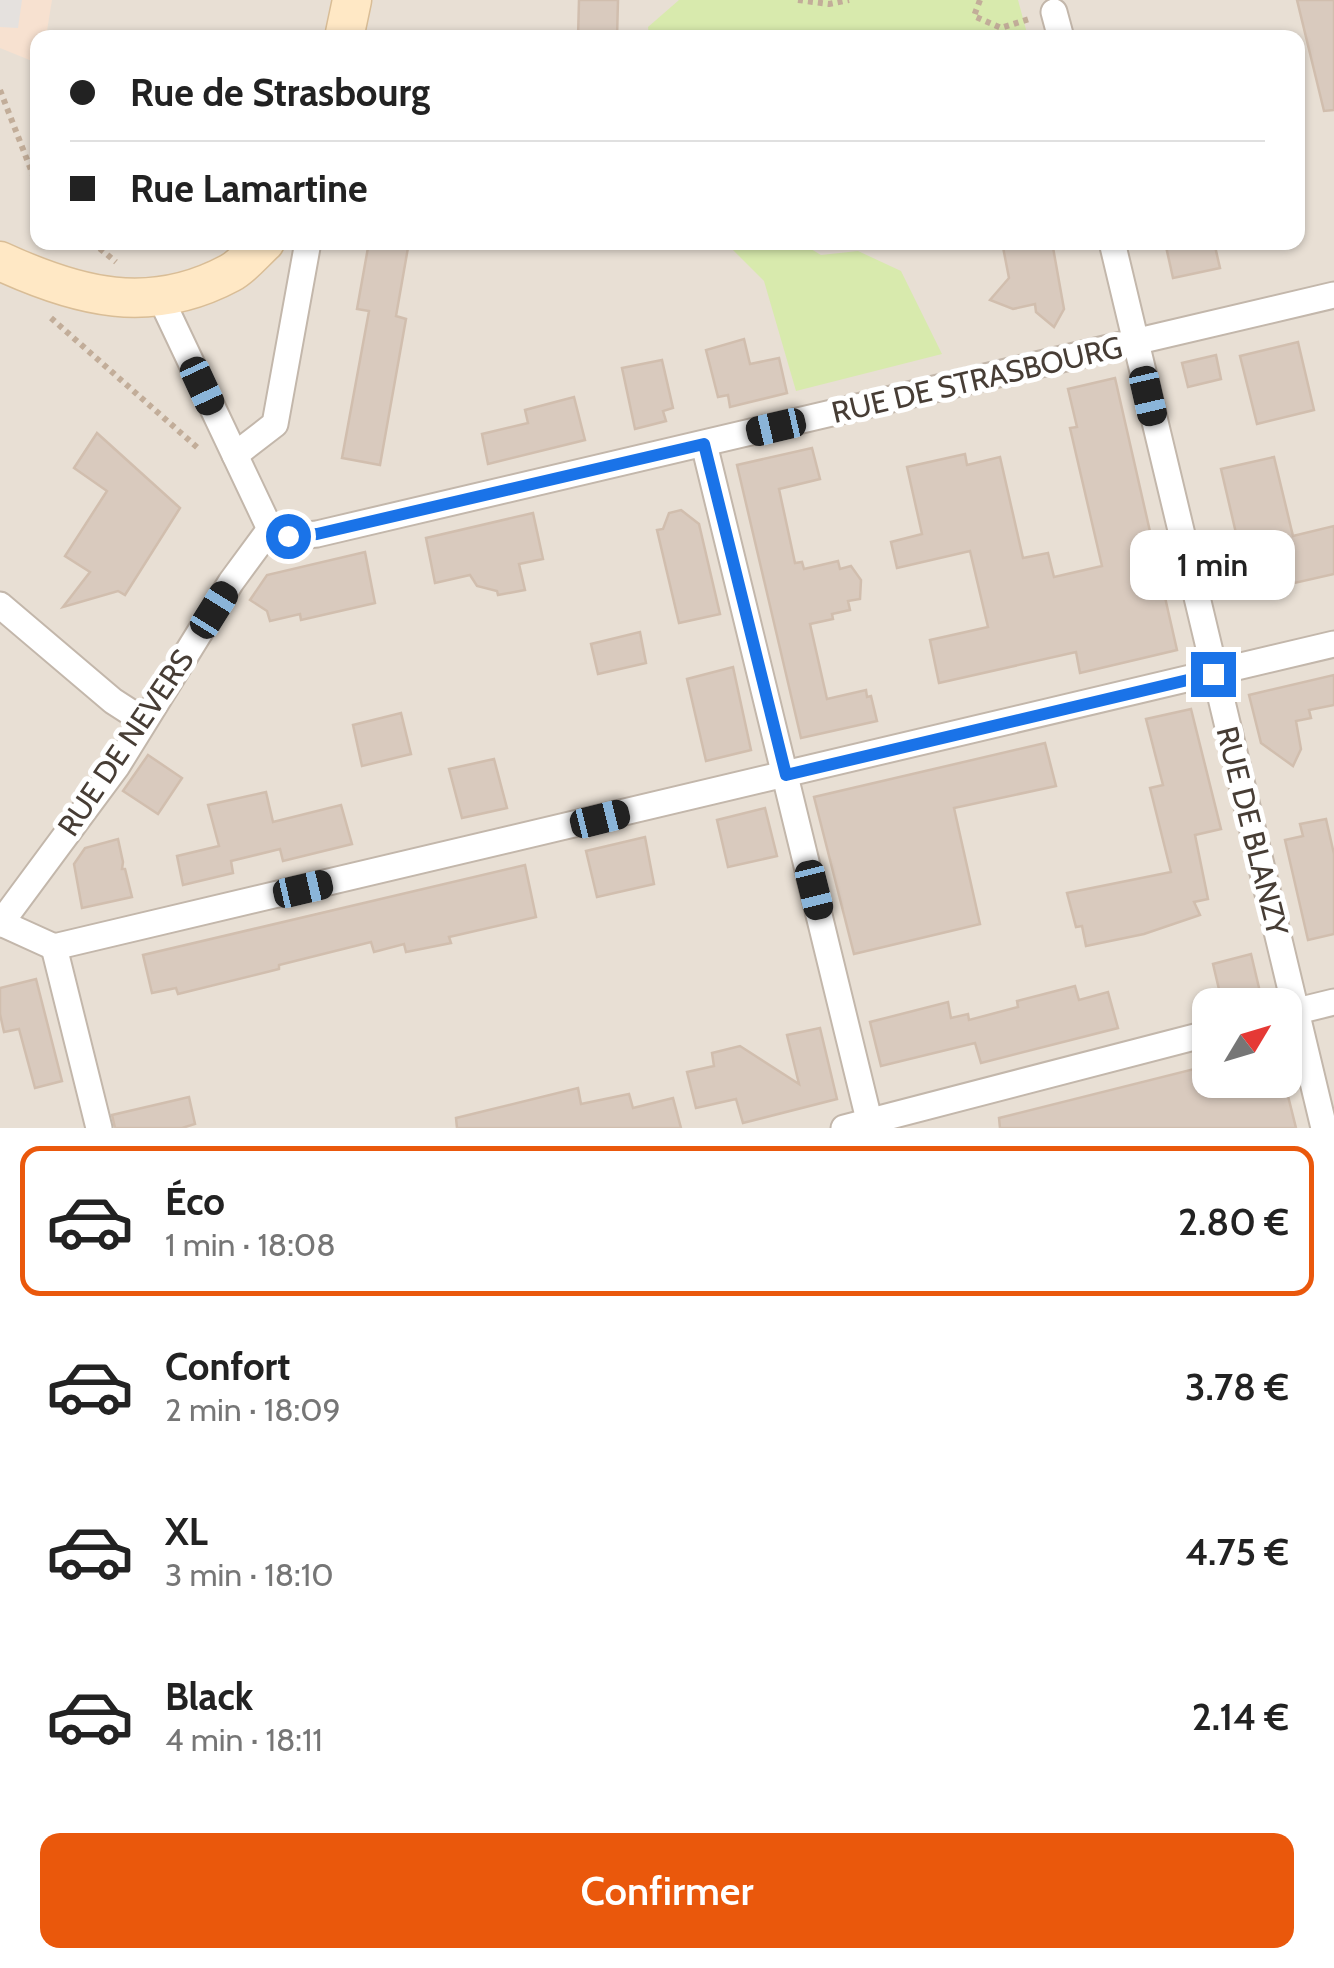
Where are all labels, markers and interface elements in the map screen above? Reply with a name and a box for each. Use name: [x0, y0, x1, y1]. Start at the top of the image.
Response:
text: Rue de Strasbourg: [130, 69, 430, 116]
text: Rue Lamartine: [130, 165, 368, 212]
street label: RUE DE STRASBOURG: [828, 328, 1126, 431]
car: [176, 352, 228, 420]
car: [1127, 363, 1169, 429]
car: [743, 406, 809, 448]
route start: [266, 514, 311, 559]
callout: 1 min: [1130, 529, 1296, 599]
text: 1 min: [1177, 545, 1248, 584]
car: [185, 577, 243, 643]
street label: RUE DE NEVERS: [50, 643, 201, 843]
route end: [1191, 652, 1236, 697]
street label: RUE DE BLANZY: [1209, 722, 1297, 940]
car: [567, 797, 633, 841]
car: [792, 857, 836, 923]
car: [270, 868, 336, 910]
north arrow: [1192, 988, 1302, 1098]
map controls: [1192, 988, 1302, 1098]
icon: car: [45, 1176, 135, 1266]
text: Éco: [165, 1178, 225, 1225]
text: 2.80 €: [1178, 1198, 1289, 1245]
text: 1 min · 18:08: [165, 1225, 336, 1264]
icon: car: [45, 1341, 135, 1431]
text: Confort: [165, 1343, 290, 1390]
text: 3.78 €: [1185, 1363, 1289, 1410]
text: 2 min · 18:09: [165, 1390, 341, 1429]
icon: car: [45, 1506, 135, 1596]
text: XL: [165, 1508, 208, 1555]
text: 4.75 €: [1185, 1528, 1289, 1575]
text: 3 min · 18:10: [165, 1555, 334, 1594]
icon: car: [45, 1671, 135, 1761]
text: Black: [165, 1673, 253, 1720]
text: 2.14 €: [1192, 1693, 1289, 1740]
text: 4 min · 18:11: [165, 1720, 323, 1759]
button: Confirmer: [40, 1833, 1294, 1948]

